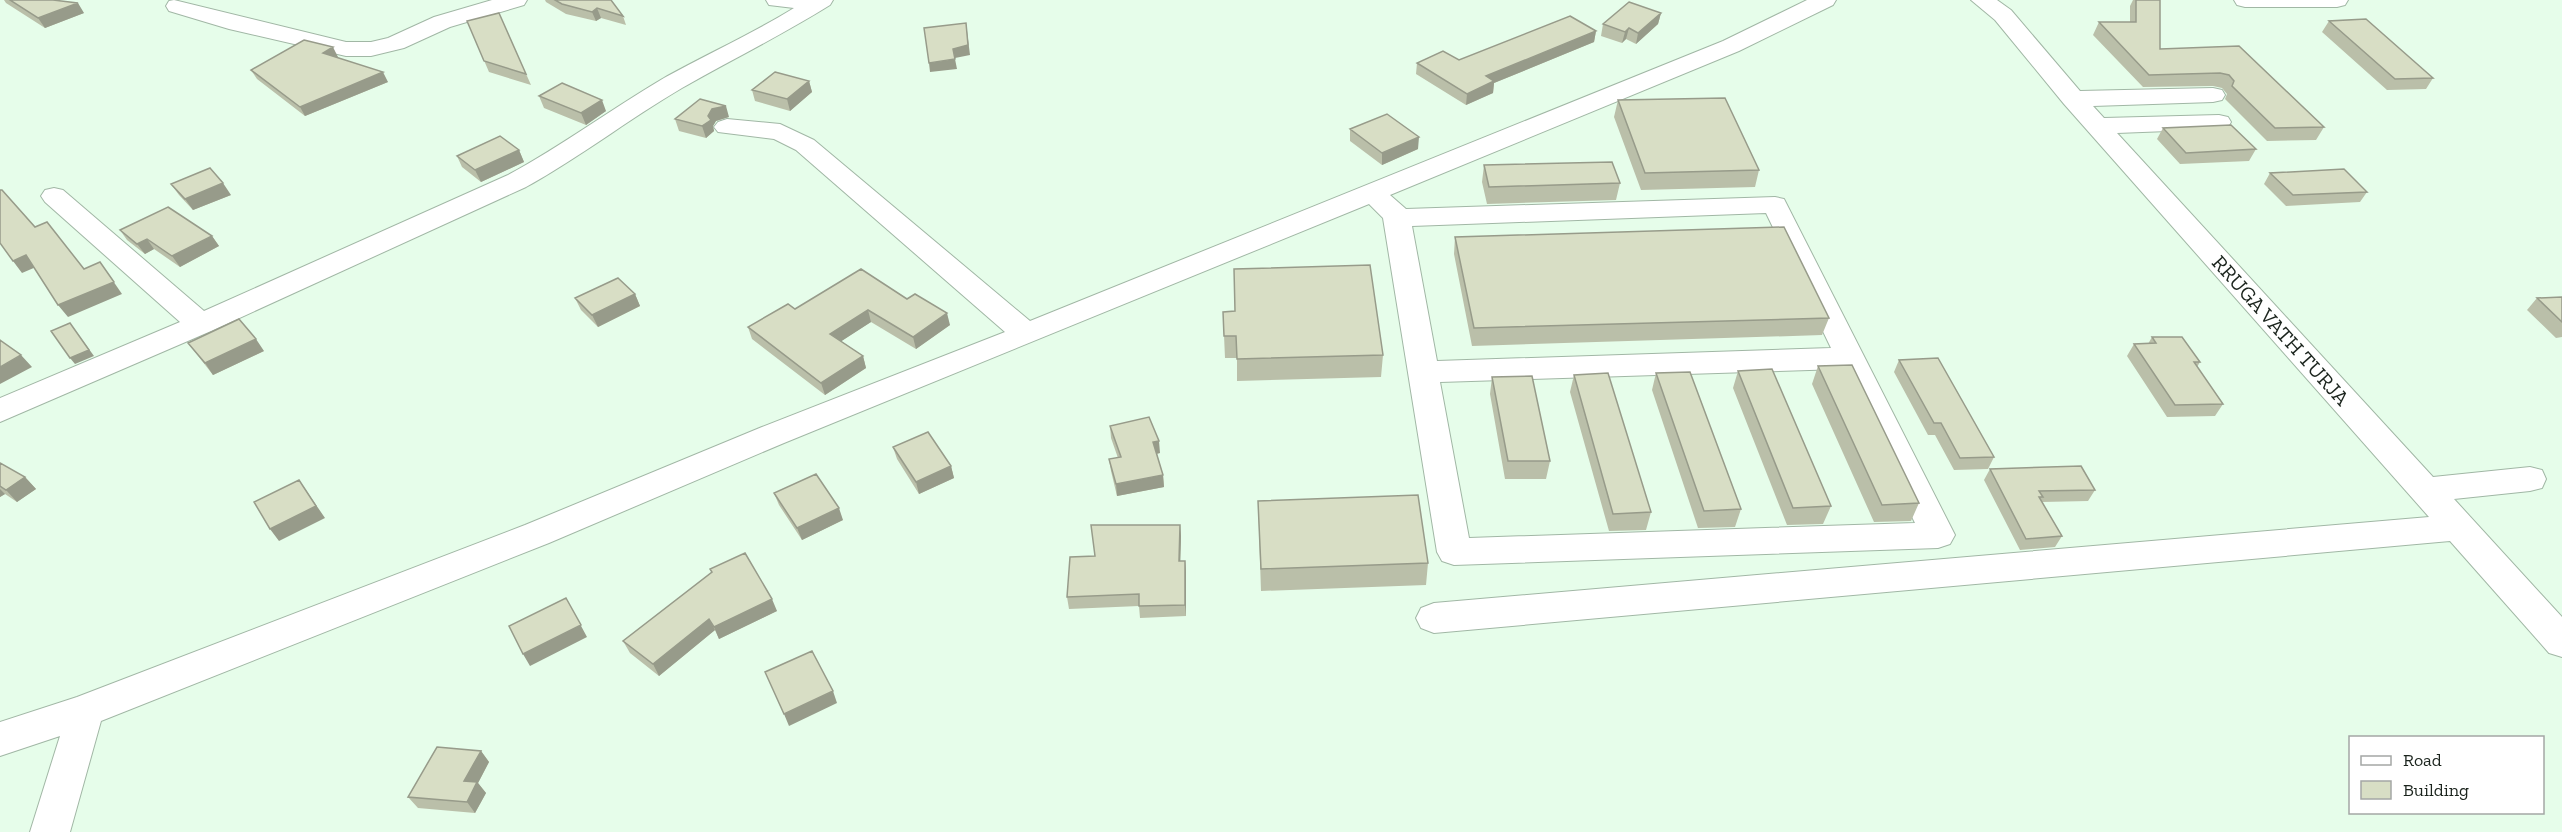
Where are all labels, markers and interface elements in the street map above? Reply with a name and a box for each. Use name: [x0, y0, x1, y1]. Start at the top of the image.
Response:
street label: RRUGA VATH TURJA: [2207, 250, 2355, 410]
legend: [2349, 736, 2544, 814]
text: Road: [2403, 749, 2442, 771]
text: Building: [2403, 779, 2469, 801]

